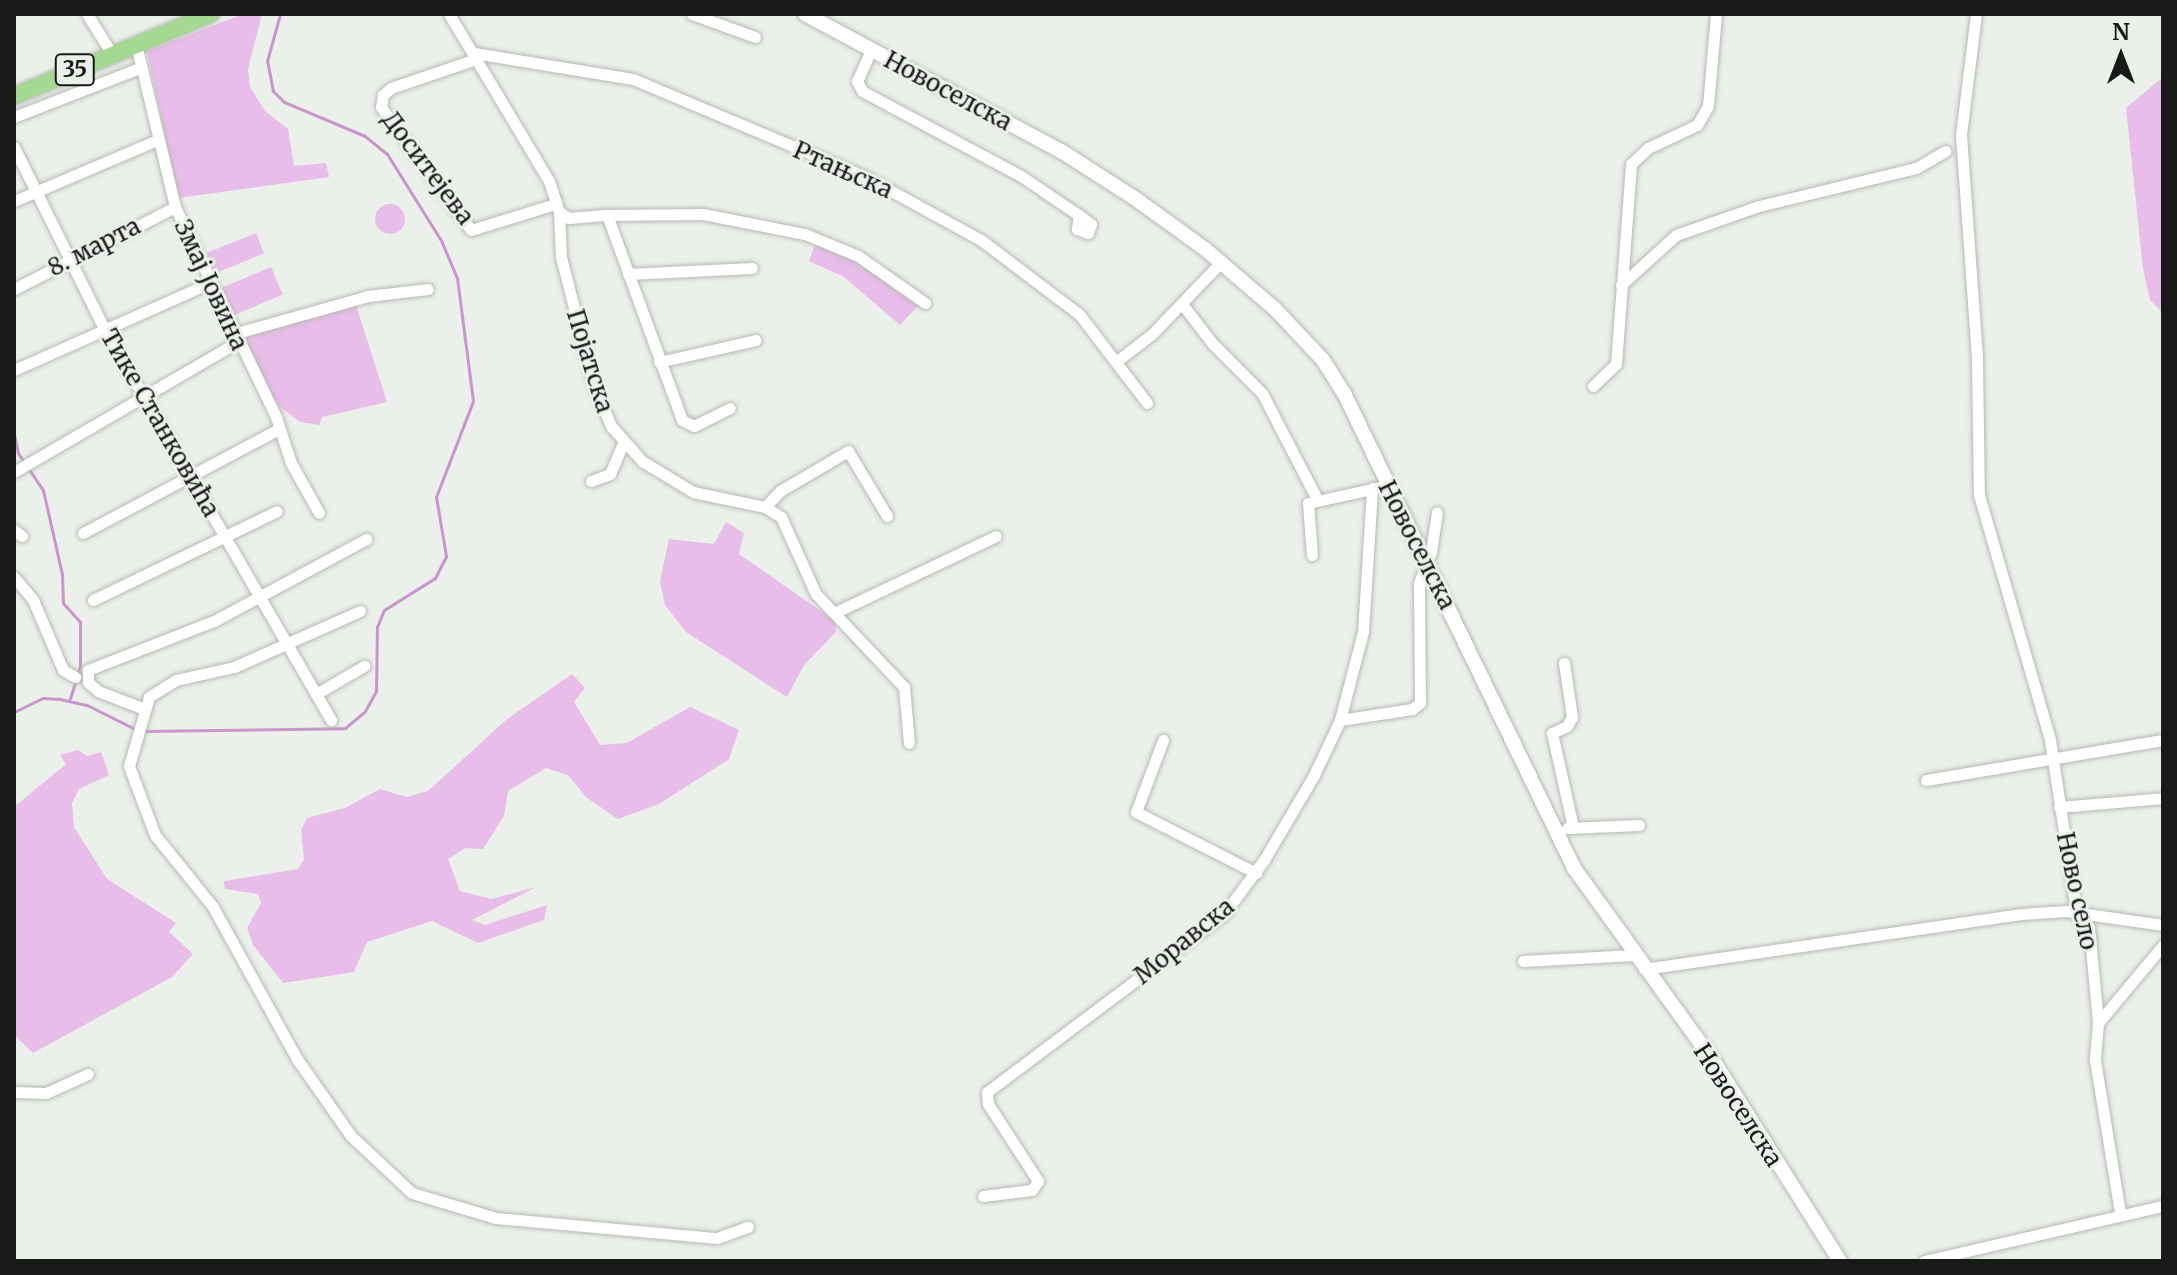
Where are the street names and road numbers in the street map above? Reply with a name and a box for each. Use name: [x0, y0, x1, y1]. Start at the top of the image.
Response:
street label: Новоселска: [879, 45, 1017, 137]
road number: 35: [53, 52, 97, 88]
street label: Доситејева: [376, 106, 480, 230]
street label: Ртањска: [789, 135, 897, 205]
street label: 8. марта: [43, 212, 145, 282]
street label: Змај Јовина: [168, 215, 254, 355]
street label: Појатска: [561, 306, 619, 416]
street label: Тике Станковића: [95, 324, 225, 522]
street label: Новоселска: [1372, 476, 1462, 614]
street label: Ново село: [2050, 830, 2104, 952]
street label: Моравска: [1128, 892, 1240, 990]
street label: Новоселска: [1688, 1038, 1788, 1172]

